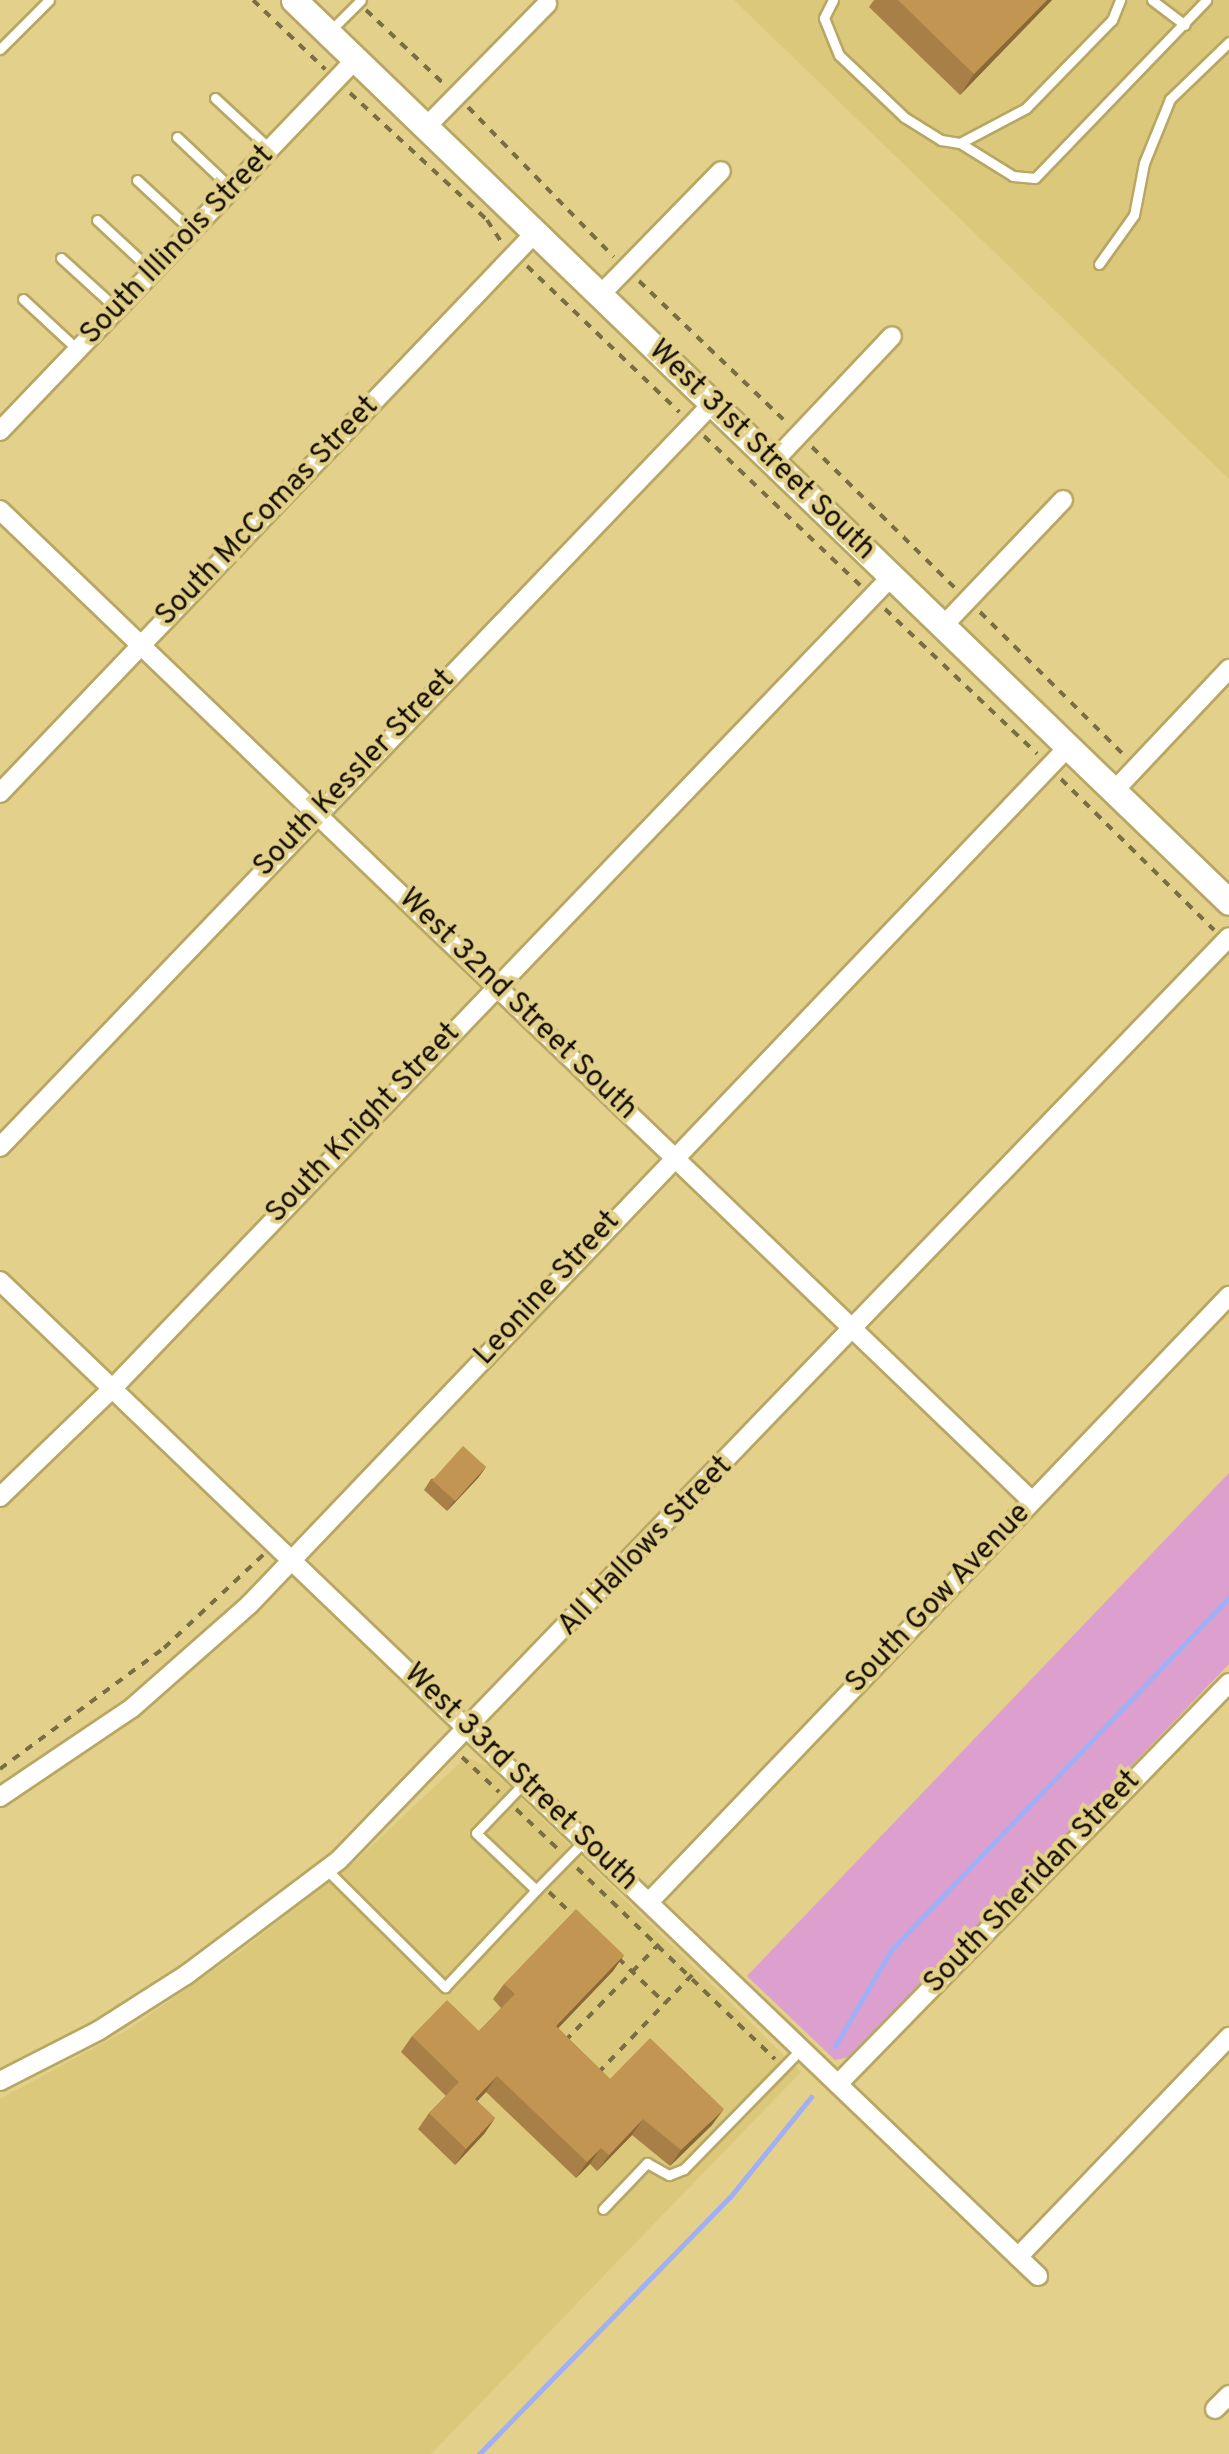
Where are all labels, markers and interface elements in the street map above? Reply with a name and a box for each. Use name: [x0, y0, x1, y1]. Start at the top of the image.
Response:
street label: South Illinois Street: [74, 139, 282, 353]
street label: West 31st Street South: [640, 333, 882, 569]
street label: South McComas Street: [149, 390, 387, 634]
street label: South Kessler Street: [247, 663, 463, 885]
street label: West 32nd Street South: [390, 882, 644, 1128]
street label: South Knight Street: [259, 1016, 469, 1232]
street label: Leonine Street: [467, 1204, 629, 1374]
street label: All Hallows Street: [551, 1450, 741, 1644]
street label: South Gow Avenue: [839, 1496, 1039, 1702]
street label: West 33rd Street South: [395, 1657, 645, 1899]
street label: South Sheridan Street: [917, 1764, 1149, 2002]

